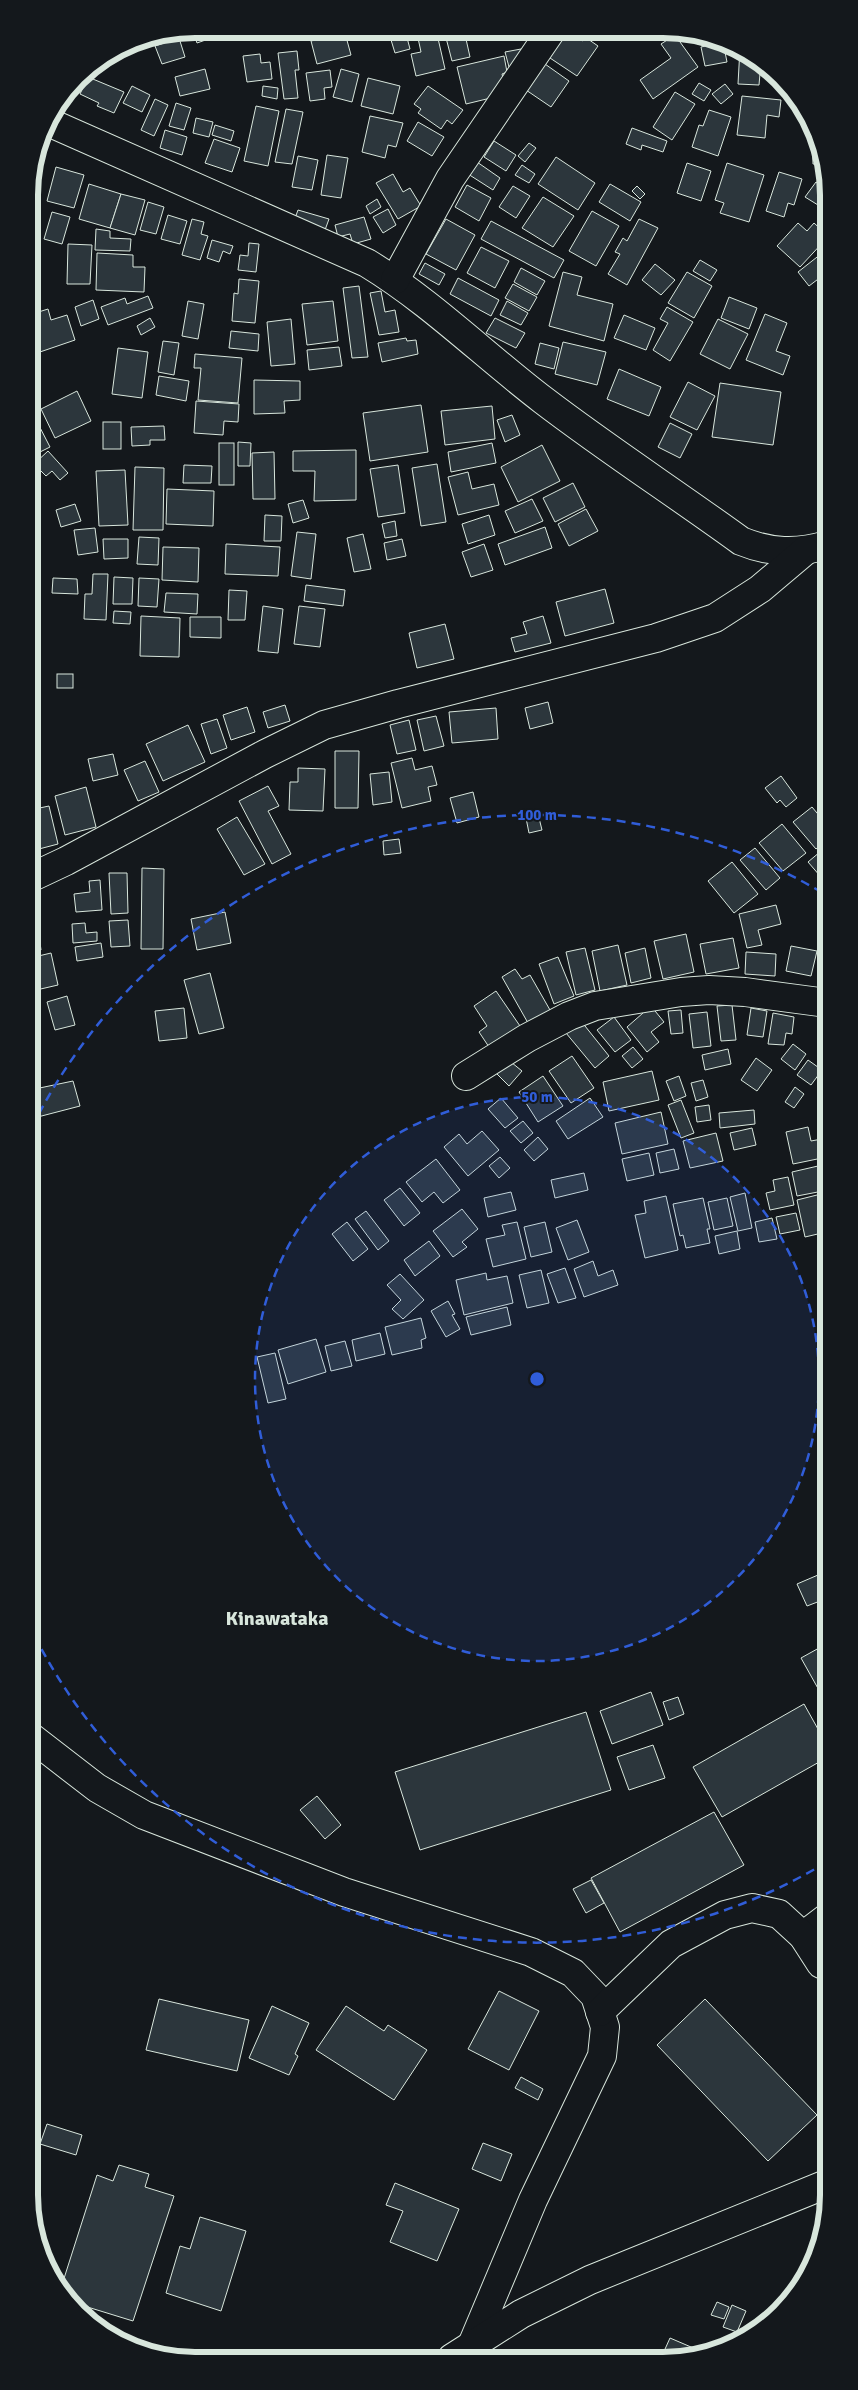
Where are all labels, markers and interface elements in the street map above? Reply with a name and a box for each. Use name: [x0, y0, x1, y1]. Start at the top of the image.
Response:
text: 100 m: [517, 806, 557, 824]
text: 50 m: [521, 1088, 553, 1106]
centre of rings: [528, 1370, 546, 1388]
district label: Kinawataka: [225, 1606, 329, 1631]

